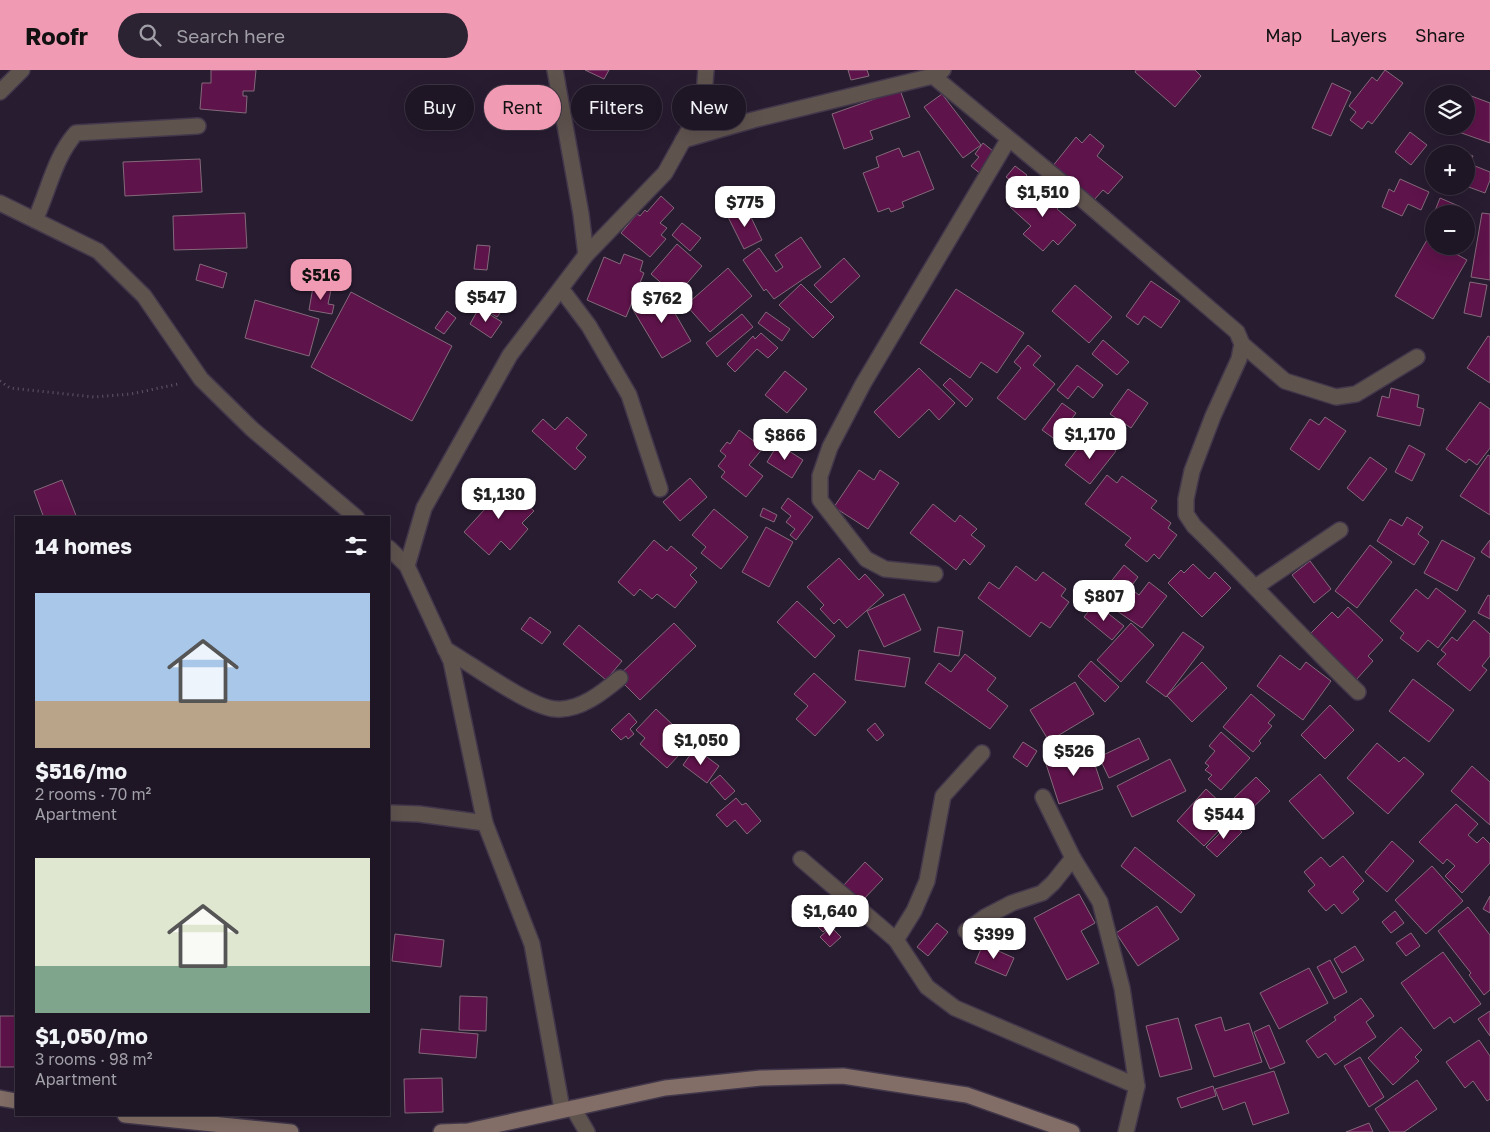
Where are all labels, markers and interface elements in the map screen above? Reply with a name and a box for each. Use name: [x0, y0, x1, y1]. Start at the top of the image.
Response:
search box: [118, 13, 468, 58]
text: Roofr: [25, 21, 88, 50]
icon: search: [136, 21, 164, 49]
text: Search here: [176, 24, 285, 47]
text: Map: [1265, 24, 1302, 46]
text: Layers: [1330, 24, 1387, 46]
text: Share: [1415, 24, 1465, 46]
chip: Buy: [405, 85, 474, 130]
chip: Rent: [484, 85, 561, 130]
chip: Filters: [571, 85, 662, 130]
chip: New: [672, 85, 746, 130]
map controls: [1425, 85, 1475, 255]
button: layers: [1425, 85, 1475, 135]
button: +: [1425, 145, 1475, 195]
pin: $1,510: [1002, 176, 1084, 218]
text: $1,510: [1017, 182, 1069, 202]
pin: $775: [715, 186, 775, 228]
text: $775: [726, 192, 764, 212]
button: −: [1425, 205, 1475, 255]
pin: $516: [291, 258, 351, 301]
text: $516: [302, 265, 340, 285]
pin: $547: [456, 280, 516, 323]
pin: $762: [632, 282, 692, 324]
text: $547: [466, 287, 506, 307]
text: $762: [642, 288, 682, 308]
pin: $866: [755, 418, 815, 461]
pin: $1,170: [1049, 418, 1131, 460]
text: $1,170: [1064, 424, 1116, 444]
text: $866: [764, 425, 806, 445]
pin: $1,130: [458, 478, 540, 520]
text: $1,130: [473, 484, 525, 504]
icon: filters: [342, 532, 370, 560]
text: 14 homes: [35, 533, 132, 559]
pin: $807: [1074, 580, 1134, 622]
text: $807: [1084, 586, 1124, 606]
icon: home: [158, 626, 248, 716]
pin: $1,050: [660, 724, 742, 766]
text: $1,050: [674, 730, 728, 750]
pin: $526: [1044, 734, 1104, 777]
text: $526: [1054, 741, 1094, 761]
text: $516/mo: [35, 758, 127, 784]
text: 2 rooms · 70 m²: [35, 784, 151, 804]
pin: $544: [1194, 798, 1254, 840]
text: Apartment: [35, 804, 117, 824]
text: $544: [1204, 804, 1244, 824]
icon: home: [158, 891, 248, 981]
pin: $1,640: [789, 894, 871, 937]
text: $1,640: [803, 901, 857, 921]
pin: $399: [964, 918, 1024, 960]
text: $399: [974, 924, 1014, 944]
text: $1,050/mo: [35, 1023, 148, 1049]
text: 3 rooms · 98 m²: [35, 1049, 152, 1069]
text: Apartment: [35, 1069, 117, 1089]

